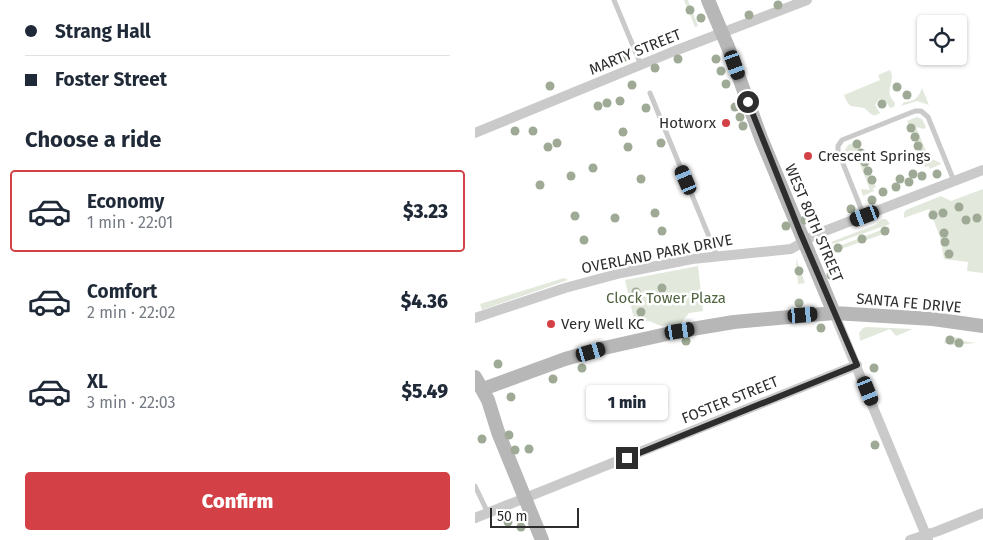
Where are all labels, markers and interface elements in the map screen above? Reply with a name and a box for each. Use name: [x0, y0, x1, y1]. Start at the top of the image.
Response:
map controls: [917, 15, 967, 65]
button: locate: [917, 15, 967, 65]
text: Strang Hall: [55, 20, 151, 43]
street label: MARTY STREET: [586, 25, 684, 79]
car: [722, 48, 747, 82]
text: Foster Street: [55, 68, 167, 91]
route start: [737, 91, 759, 113]
place label: Hotworx: [659, 114, 717, 132]
marker: Hotworx: [720, 117, 732, 129]
text: Choose a ride: [25, 126, 161, 153]
place label: Crescent Springs: [818, 147, 931, 165]
marker: Crescent Springs: [802, 150, 814, 162]
street label: WEST 80TH STREET: [781, 161, 847, 285]
car: [673, 163, 698, 197]
icon: car: [27, 189, 72, 234]
text: Economy: [87, 190, 164, 213]
text: $3.23: [403, 200, 448, 223]
car: [848, 204, 881, 228]
text: 1 min · 22:01: [87, 213, 173, 232]
street label: OVERLAND PARK DRIVE: [580, 231, 734, 277]
icon: car: [27, 279, 72, 324]
text: Comfort: [87, 280, 157, 303]
park label: Clock Tower Plaza: [606, 289, 726, 307]
street label: SANTA FE DRIVE: [856, 289, 962, 317]
text: $4.36: [401, 290, 448, 313]
text: 2 min · 22:02: [87, 303, 175, 322]
car: [787, 306, 818, 324]
place label: Very Well KC: [561, 315, 645, 333]
marker: Very Well KC: [545, 318, 557, 330]
car: [664, 321, 695, 341]
car: [574, 341, 607, 363]
icon: car: [27, 369, 72, 414]
text: XL: [87, 370, 108, 393]
street label: FOSTER STREET: [679, 372, 781, 428]
car: [855, 374, 880, 408]
text: $5.49: [401, 380, 448, 403]
callout: 1 min: [586, 386, 668, 420]
text: 3 min · 22:03: [87, 393, 176, 412]
text: 1 min: [608, 393, 646, 412]
route end: [616, 447, 638, 469]
button: Confirm: [25, 472, 450, 530]
scale bar: [490, 505, 579, 528]
text: 50 m: [497, 508, 528, 525]

